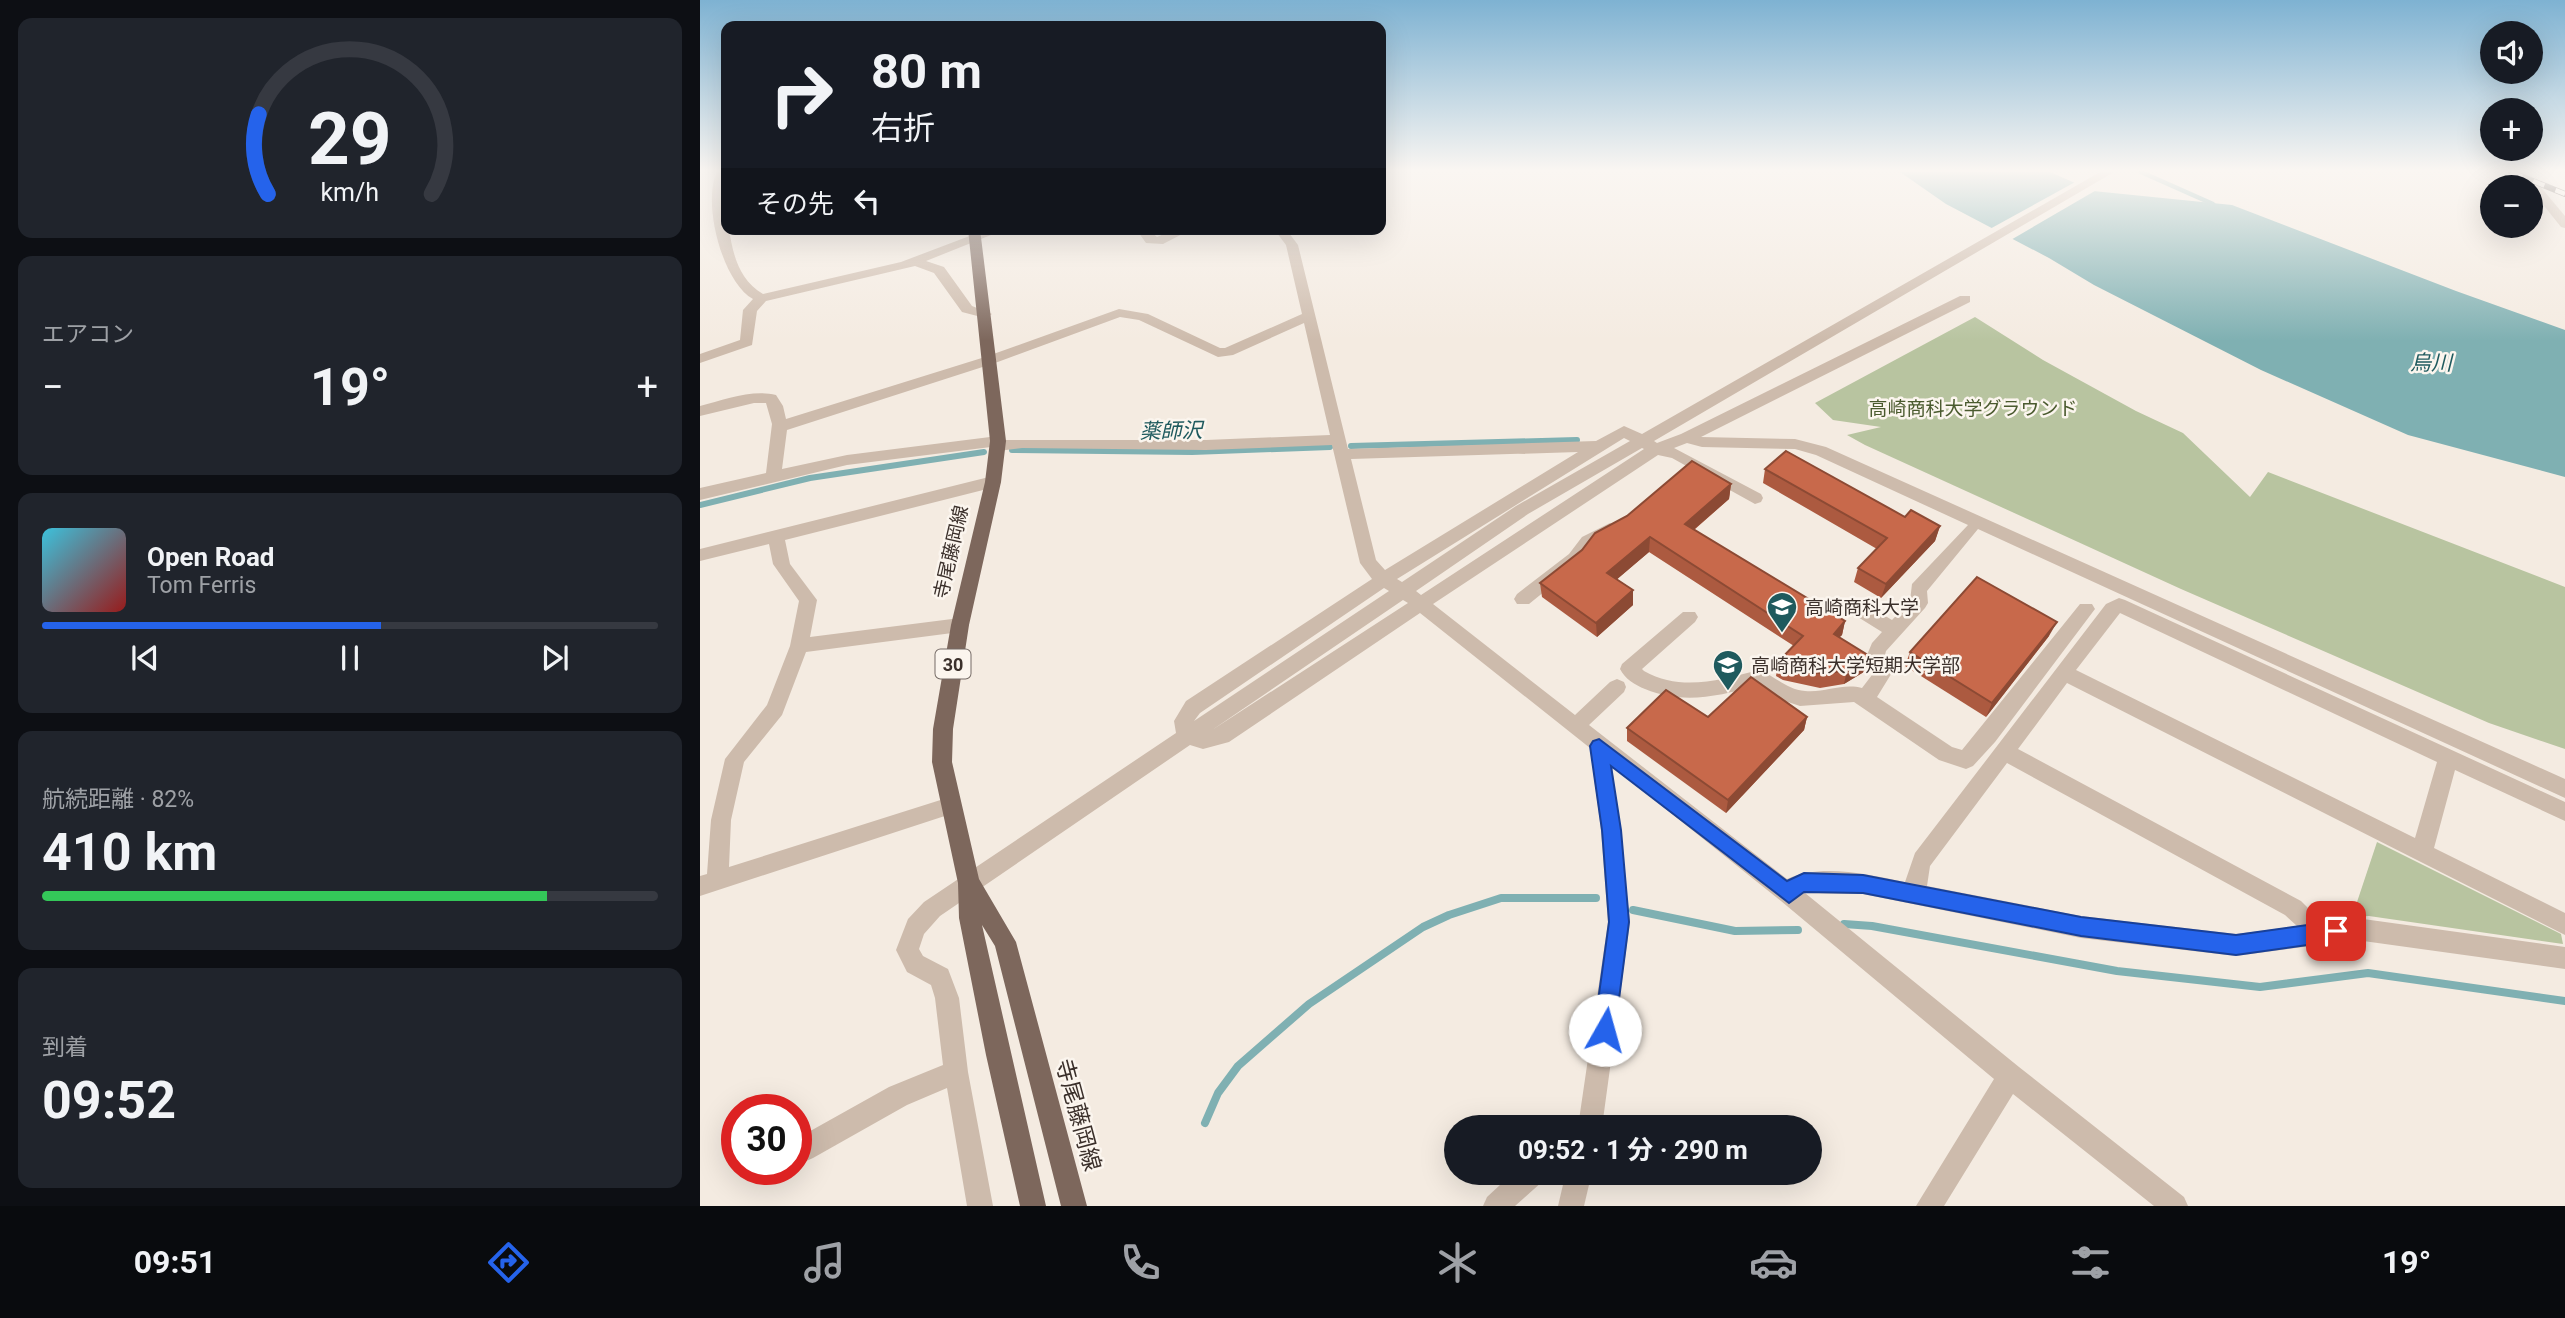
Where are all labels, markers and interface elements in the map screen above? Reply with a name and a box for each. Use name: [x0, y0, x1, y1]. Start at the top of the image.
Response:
map controls: [2480, 21, 2543, 238]
button: sound: [2480, 21, 2543, 84]
text: 80 m: [871, 43, 982, 100]
icon: right: [756, 49, 847, 140]
text: 29: [308, 96, 392, 182]
button: +: [2480, 98, 2543, 161]
text: 右折: [871, 109, 935, 147]
button: −: [2480, 175, 2543, 238]
text: km/h: [321, 178, 379, 207]
icon: left: [848, 182, 886, 220]
text: その先: [756, 189, 834, 219]
text: エアコン: [42, 321, 134, 348]
water label: 烏川: [2410, 351, 2454, 375]
text: 19°: [310, 357, 390, 418]
text: −: [42, 365, 64, 409]
text: +: [636, 365, 658, 409]
park label: 高崎商科大学グラウンド: [1868, 397, 2078, 420]
water label: 薬師沢: [1139, 418, 1206, 444]
street label: 寺尾藤岡線: [929, 503, 973, 601]
text: Open Road: [147, 542, 275, 572]
text: Tom Ferris: [147, 572, 256, 599]
school or university icon: 高崎商科大学: [1765, 590, 1799, 634]
place label: 高崎商科大学: [1805, 596, 1919, 619]
icon: previous: [126, 639, 164, 677]
icon: pause: [331, 639, 369, 677]
icon: next: [536, 639, 574, 677]
school or university icon: 高崎商科大学短期大学部: [1711, 648, 1745, 692]
road number: 30: [936, 650, 970, 678]
place label: 高崎商科大学短期大学部: [1751, 654, 1960, 677]
text: 航続距離 · 82%: [42, 786, 194, 813]
text: 410 km: [42, 822, 217, 883]
pin: [2306, 901, 2366, 961]
icon: arrive: [2317, 912, 2355, 950]
position arrow: [1568, 993, 1642, 1067]
text: 到着: [42, 1034, 88, 1061]
street label: 寺尾藤岡線: [1050, 1056, 1106, 1174]
text: 09:52: [42, 1070, 176, 1131]
speed limit sign: 30: [721, 1094, 812, 1185]
text: 09:52 · 1 分 · 290 m: [1518, 1135, 1748, 1165]
icon: directions: [484, 1238, 533, 1287]
icon: music: [800, 1238, 849, 1287]
icon: phone: [1116, 1238, 1165, 1287]
icon: climate: [1433, 1238, 1482, 1287]
icon: car: [1749, 1238, 1798, 1287]
icon: filters: [2066, 1238, 2115, 1287]
text: 09:51: [134, 1243, 216, 1281]
text: 19°: [2382, 1243, 2431, 1281]

